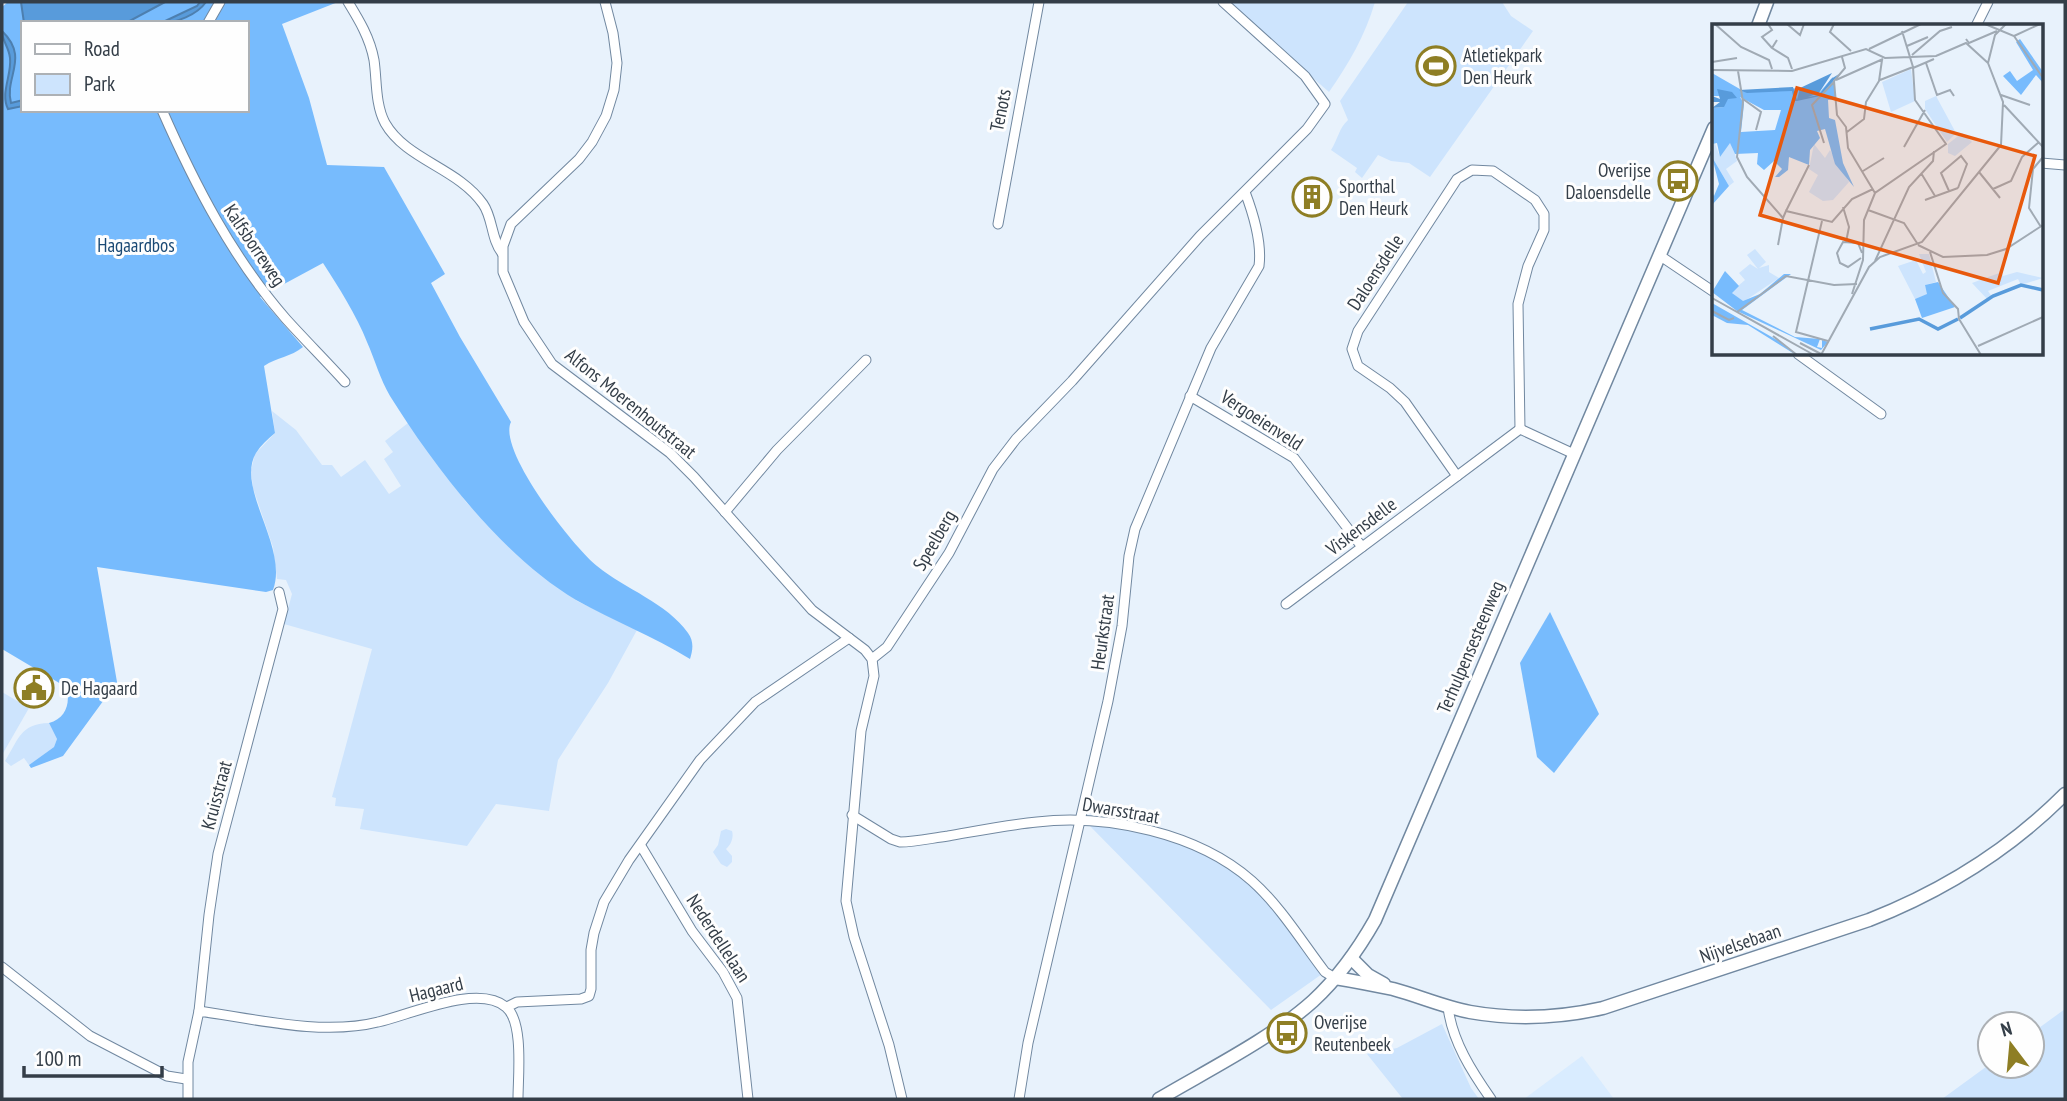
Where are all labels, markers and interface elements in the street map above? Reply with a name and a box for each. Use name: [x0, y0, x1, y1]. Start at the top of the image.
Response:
legend: [21, 21, 248, 112]
inset map: [1712, 24, 2042, 355]
text: Road: [84, 35, 120, 62]
place label: Atletiekpark Den Heurk: [1463, 43, 1543, 89]
sports icon: Atletiekpark Den Heurk: [1415, 45, 1457, 87]
text: Park: [84, 70, 115, 97]
street label: Tenots: [984, 87, 1016, 133]
place label: Overijse Daloensdelle: [1565, 158, 1651, 204]
bus stop icon: Overijse Daloensdelle: [1657, 160, 1699, 202]
place label: Sporthal Den Heurk: [1339, 174, 1409, 220]
building icon: Sporthal Den Heurk: [1291, 176, 1333, 218]
street label: Kalfsborreweg: [219, 199, 291, 291]
street label: Daloensdelle: [1342, 229, 1408, 314]
park label: Hagaardbos: [97, 233, 175, 257]
street label: Alfons Moerenhoutstraat: [560, 343, 702, 464]
street label: Vergoeienveld: [1215, 384, 1308, 455]
street label: Viskensdelle: [1320, 492, 1401, 561]
street label: Speelberg: [907, 505, 961, 575]
street label: Terhulpensesteenweg: [1431, 577, 1509, 717]
street label: Heurkstraat: [1085, 592, 1119, 671]
public building icon: De Hagaard: [13, 667, 55, 709]
place label: De Hagaard: [61, 676, 137, 700]
street label: Kruisstraat: [195, 757, 237, 832]
street label: Dwarsstraat: [1081, 791, 1162, 829]
street label: Nederdellelaan: [682, 889, 756, 987]
street label: Nijvelsebaan: [1696, 918, 1784, 968]
street label: Hagaard: [407, 971, 465, 1007]
place label: Overijse Reutenbeek: [1314, 1010, 1392, 1056]
north arrow: [1976, 1010, 2046, 1080]
bus stop icon: Overijse Reutenbeek: [1266, 1012, 1308, 1054]
text: N: [1998, 1016, 2015, 1042]
scale bar: [24, 1034, 163, 1078]
text: 100 m: [35, 1045, 81, 1072]

